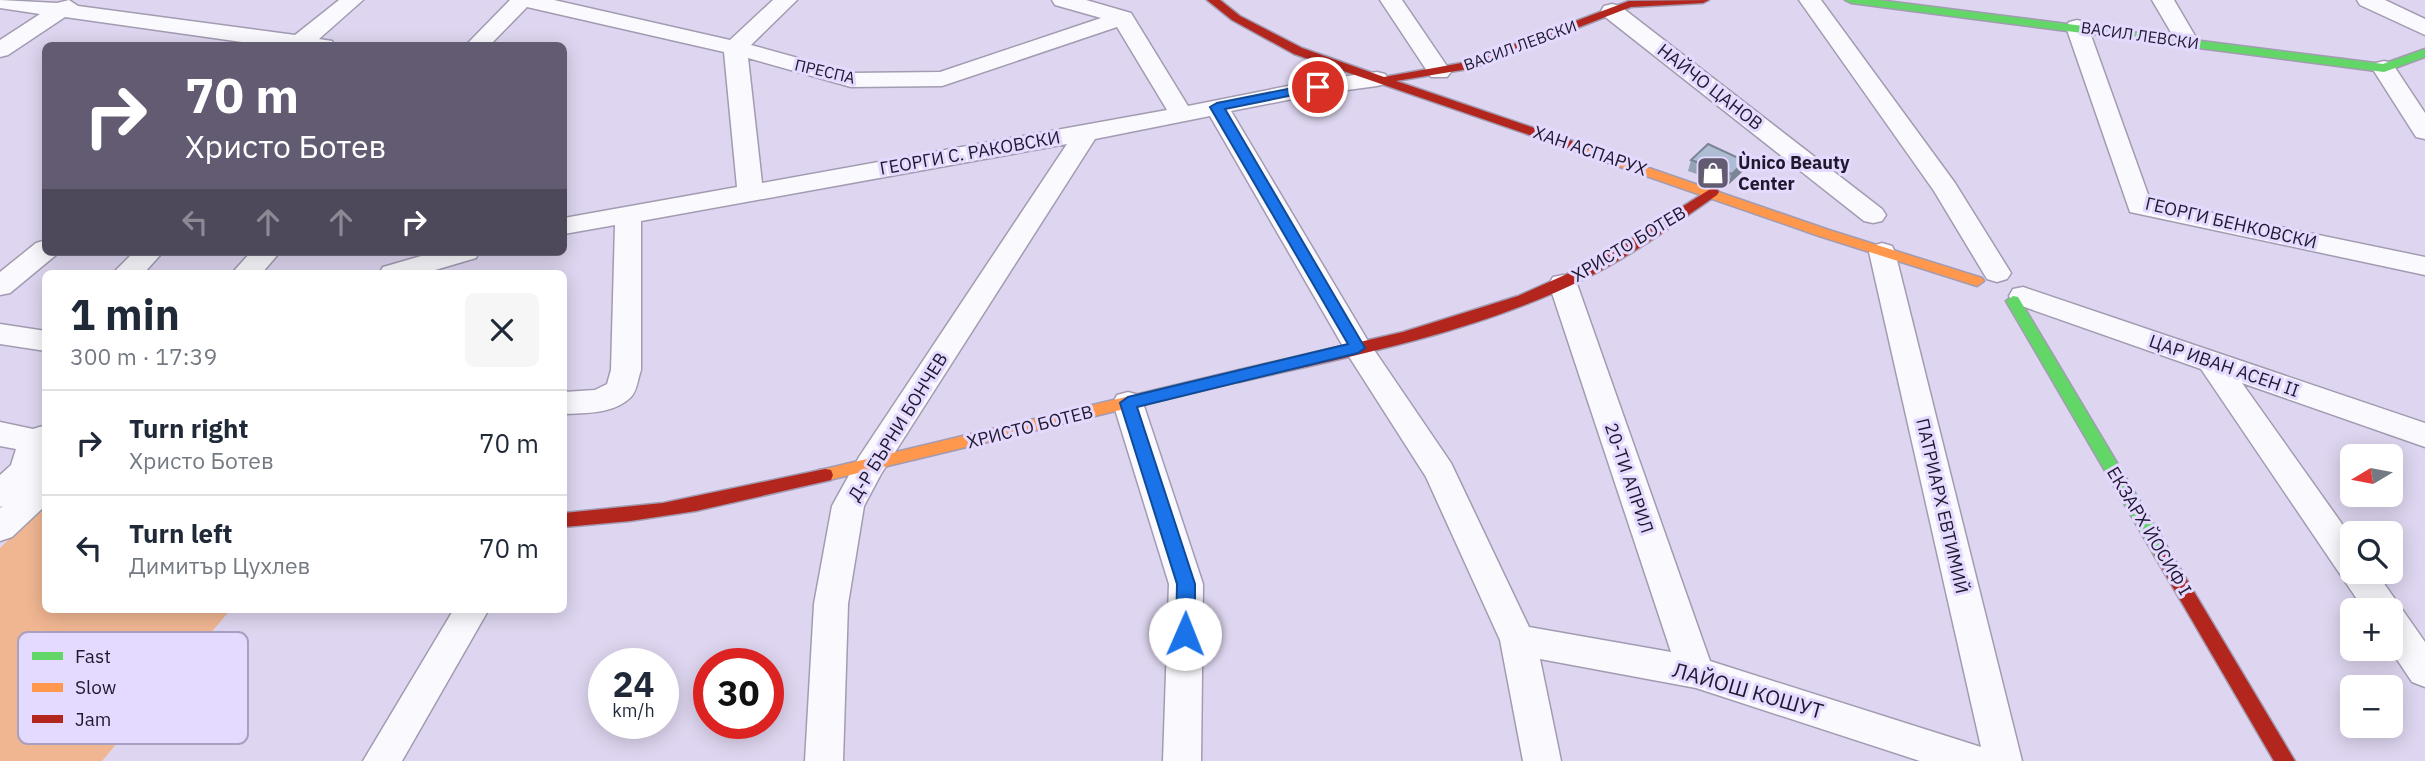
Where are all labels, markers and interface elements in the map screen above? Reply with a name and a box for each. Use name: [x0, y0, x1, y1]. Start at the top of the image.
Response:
street label: ВАСИЛ ЛЕВСКИ: [1461, 15, 1579, 75]
street label: ВАСИЛ ЛЕВСКИ: [2080, 17, 2200, 53]
street label: НАЙЧО ЦАНОВ: [1653, 38, 1768, 135]
street label: ПРЕСПА: [793, 54, 857, 88]
pin: [1288, 57, 1348, 117]
text: 70 m: [185, 63, 299, 126]
icon: arrive: [1299, 68, 1337, 106]
icon: right: [70, 70, 161, 161]
street label: ХАН АСПАРУХ: [1530, 120, 1650, 181]
text: Христо Ботев: [185, 125, 386, 167]
street label: ГЕОРГИ С. РАКОВСКИ: [878, 125, 1062, 180]
place label: Ùnico Beauty Center: [1738, 150, 1850, 195]
shop icon: Ùnico Beauty Center: [1694, 154, 1732, 192]
street label: ГЕОРГИ БЕНКОВСКИ: [2143, 192, 2319, 253]
street label: ХРИСТО БОТЕВ: [1568, 200, 1690, 287]
icon: left: [176, 203, 214, 241]
icon: ahead: [249, 203, 287, 241]
icon: ahead: [322, 203, 360, 241]
icon: right: [395, 203, 433, 241]
text: 1 min: [70, 287, 180, 342]
button: close: [465, 293, 539, 367]
street label: ЦАР ИВАН АСЕН II: [2146, 329, 2302, 402]
text: 300 m · 17:39: [70, 341, 217, 371]
street label: Д-Р БЪРНИ БОНЧЕВ: [843, 348, 953, 505]
street label: ХРИСТО БОТЕВ: [964, 400, 1095, 453]
text: Turn right: [129, 411, 248, 445]
street label: ПАТРИАРХ ЕВТИМИЙ: [1911, 416, 1974, 596]
street label: 20-ТИ АПРИЛ: [1600, 420, 1659, 536]
icon: right: [70, 424, 108, 462]
text: 70 m: [479, 426, 539, 460]
north arrow: [2340, 444, 2403, 508]
map controls: [2340, 444, 2403, 738]
text: Христо Ботев: [129, 445, 274, 475]
street label: ЕКЗАРХ ЙОСИФ I: [2102, 462, 2197, 599]
text: Turn left: [129, 516, 232, 550]
button: search: [2340, 521, 2403, 584]
icon: left: [70, 529, 108, 567]
text: 70 m: [479, 531, 539, 565]
text: Димитър Цухлев: [129, 550, 310, 580]
position arrow: [1148, 597, 1222, 671]
button: +: [2340, 598, 2403, 661]
legend: [18, 632, 248, 744]
text: Fast: [75, 644, 111, 668]
speed limit sign: 30: [693, 648, 784, 739]
street label: ЛАЙОШ КОШУТ: [1670, 655, 1827, 725]
text: 24: [612, 661, 655, 707]
text: Slow: [75, 675, 116, 699]
button: −: [2340, 675, 2403, 738]
text: km/h: [612, 699, 655, 722]
text: Jam: [75, 707, 111, 731]

